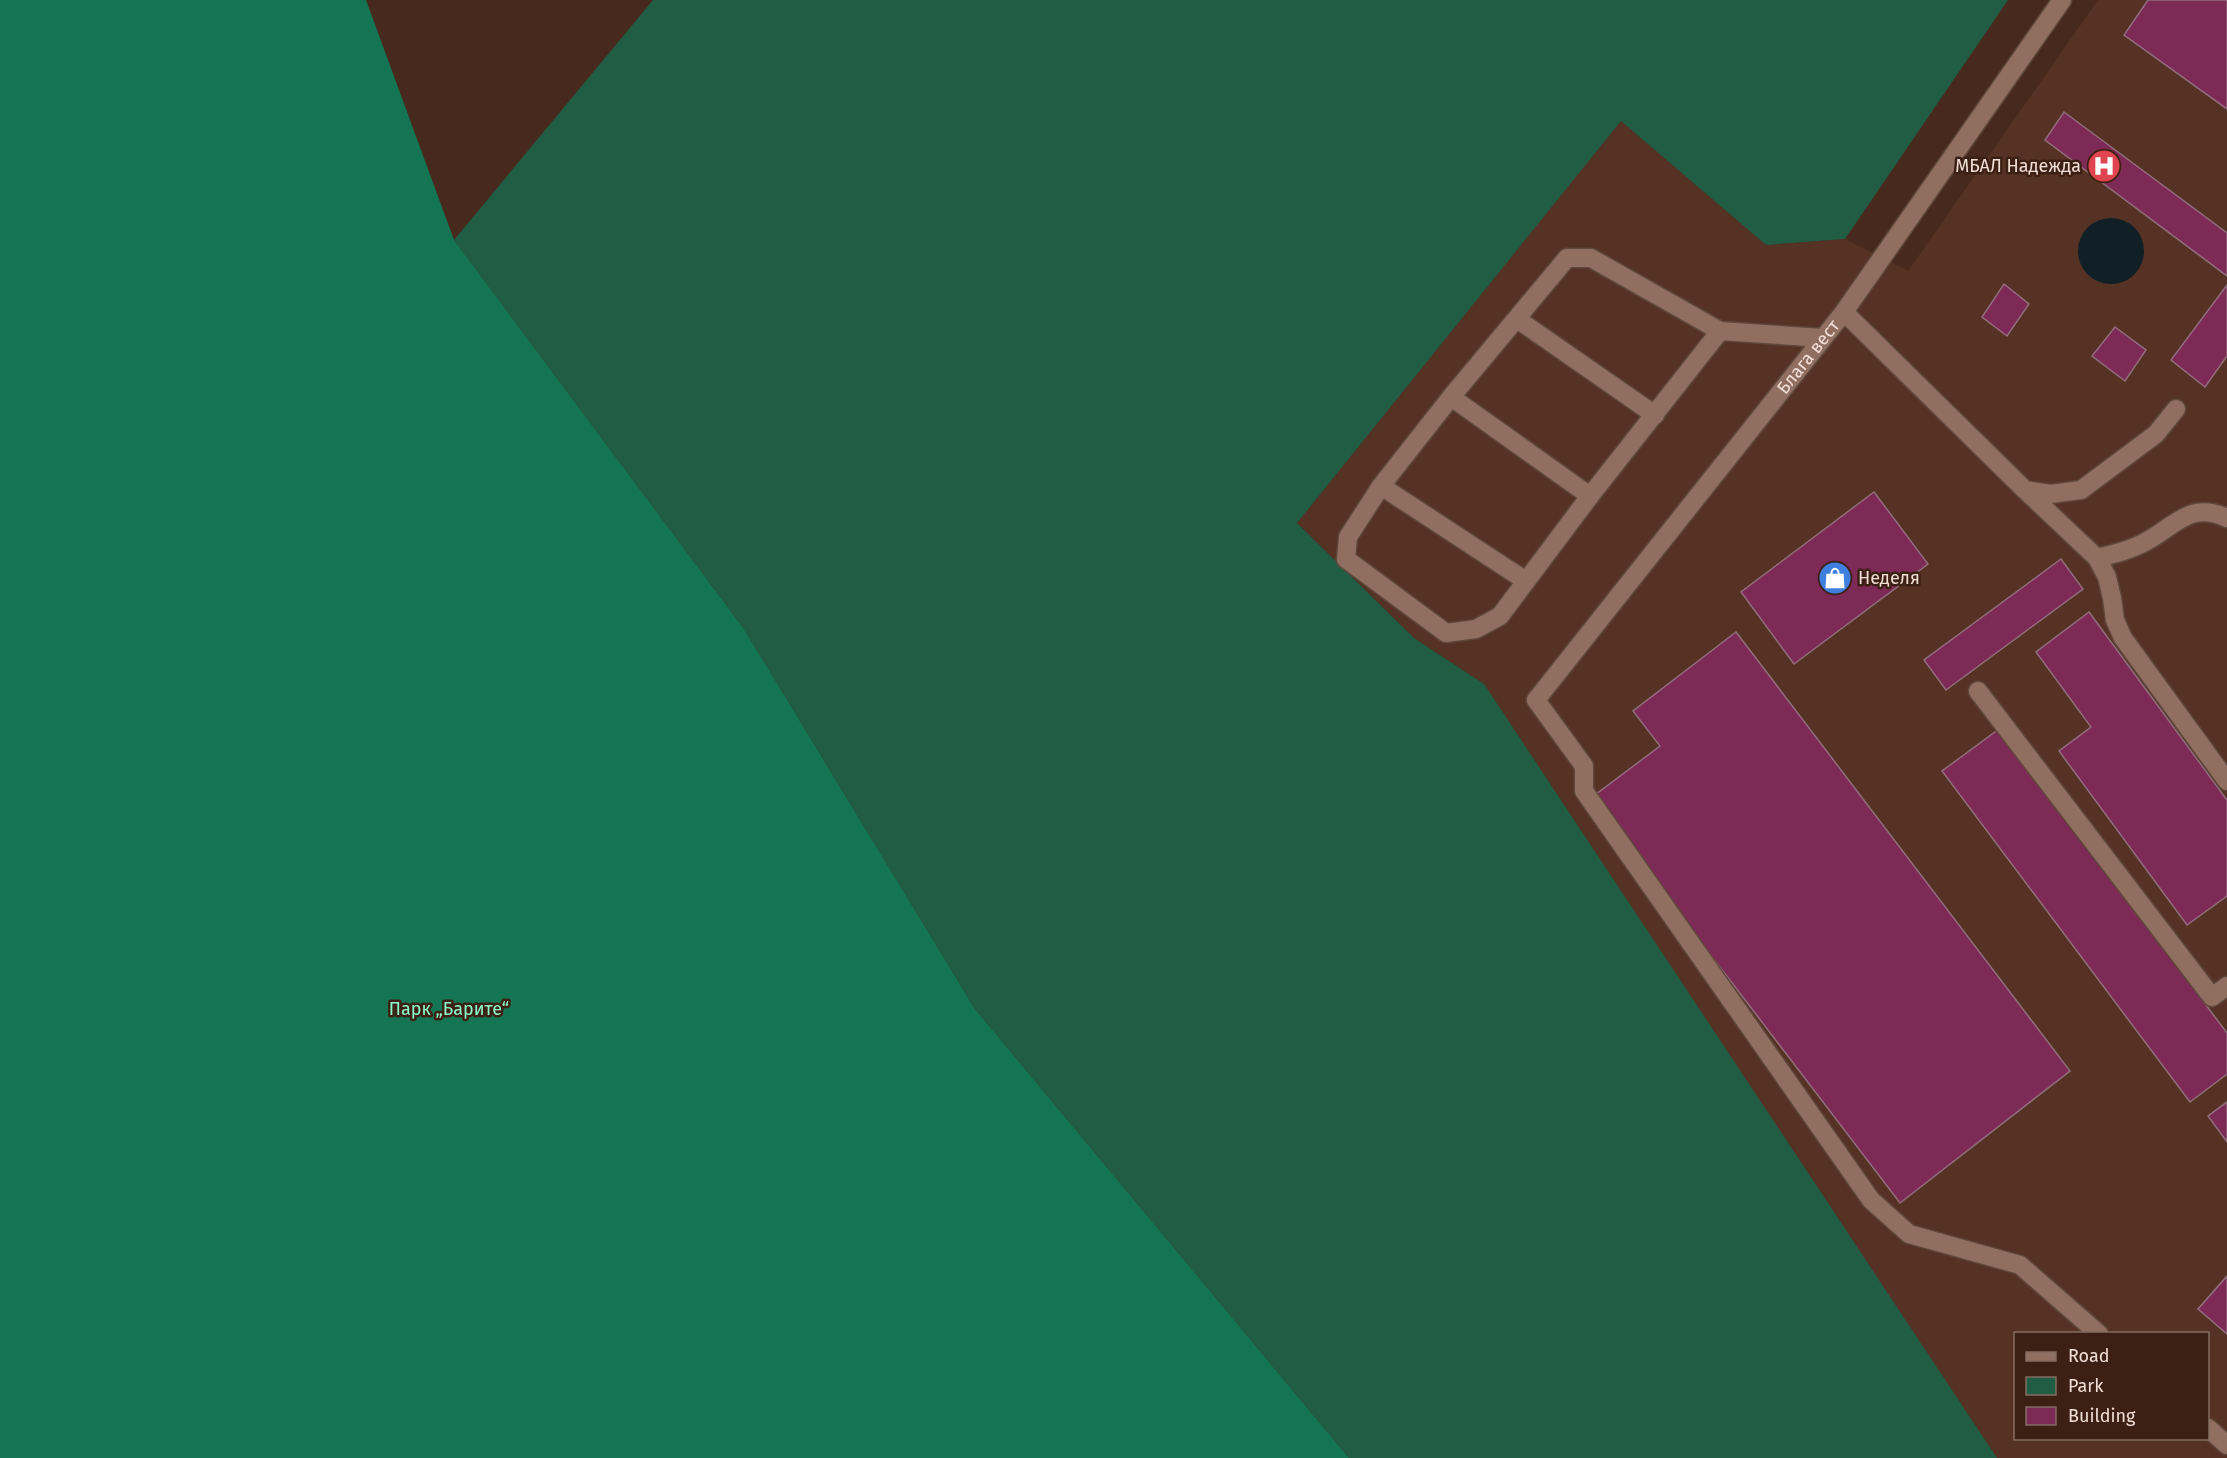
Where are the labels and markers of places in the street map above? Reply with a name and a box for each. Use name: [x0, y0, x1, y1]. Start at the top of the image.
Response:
hospital icon: МБАЛ Надежда: [2086, 148, 2122, 184]
place label: МБАЛ Надежда: [1955, 155, 2081, 177]
shop icon: Неделя: [1817, 560, 1853, 596]
place label: Неделя: [1858, 567, 1920, 589]

